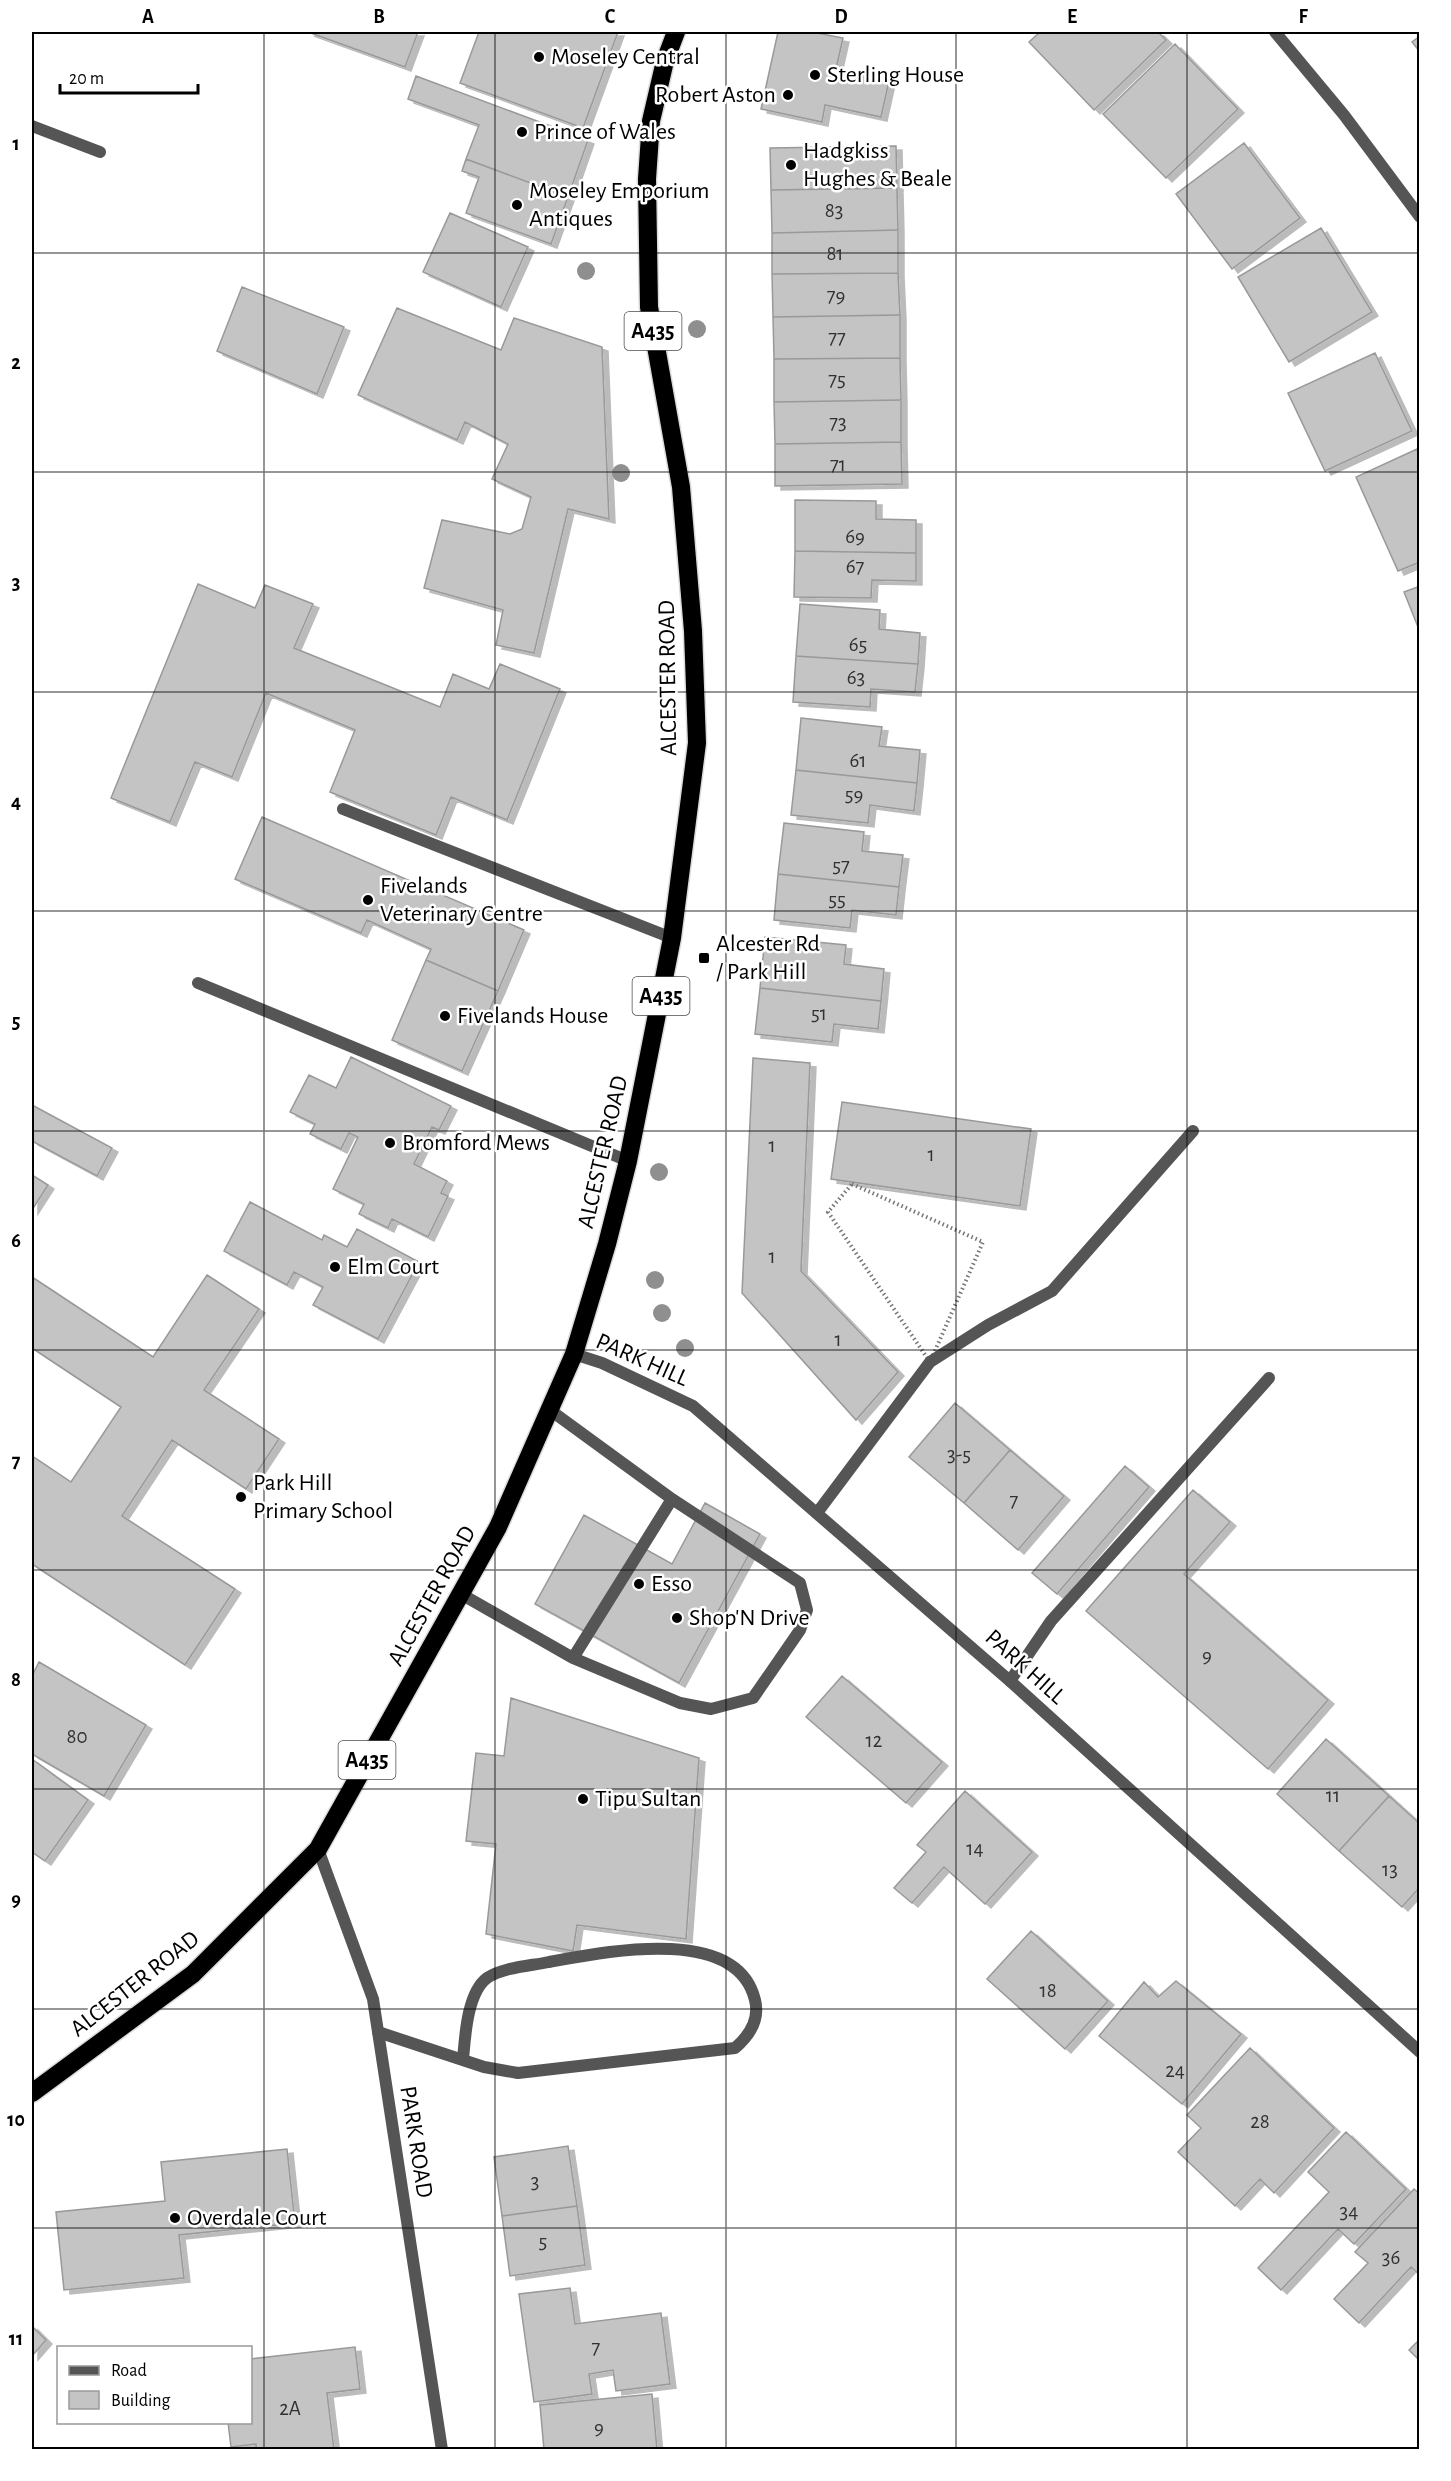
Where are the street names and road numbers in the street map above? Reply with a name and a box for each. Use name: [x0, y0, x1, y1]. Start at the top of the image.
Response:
road number: A435: [624, 312, 682, 350]
street label: ALCESTER ROAD: [655, 600, 681, 756]
road number: A435: [632, 977, 690, 1015]
street label: ALCESTER ROAD: [574, 1073, 632, 1231]
street label: PARK HILL: [592, 1329, 692, 1391]
street label: ALCESTER ROAD: [384, 1522, 480, 1670]
street label: PARK HILL: [980, 1625, 1070, 1709]
road number: A435: [338, 1741, 395, 1779]
street label: ALCESTER ROAD: [66, 1927, 204, 2041]
street label: PARK ROAD: [395, 2084, 437, 2200]

